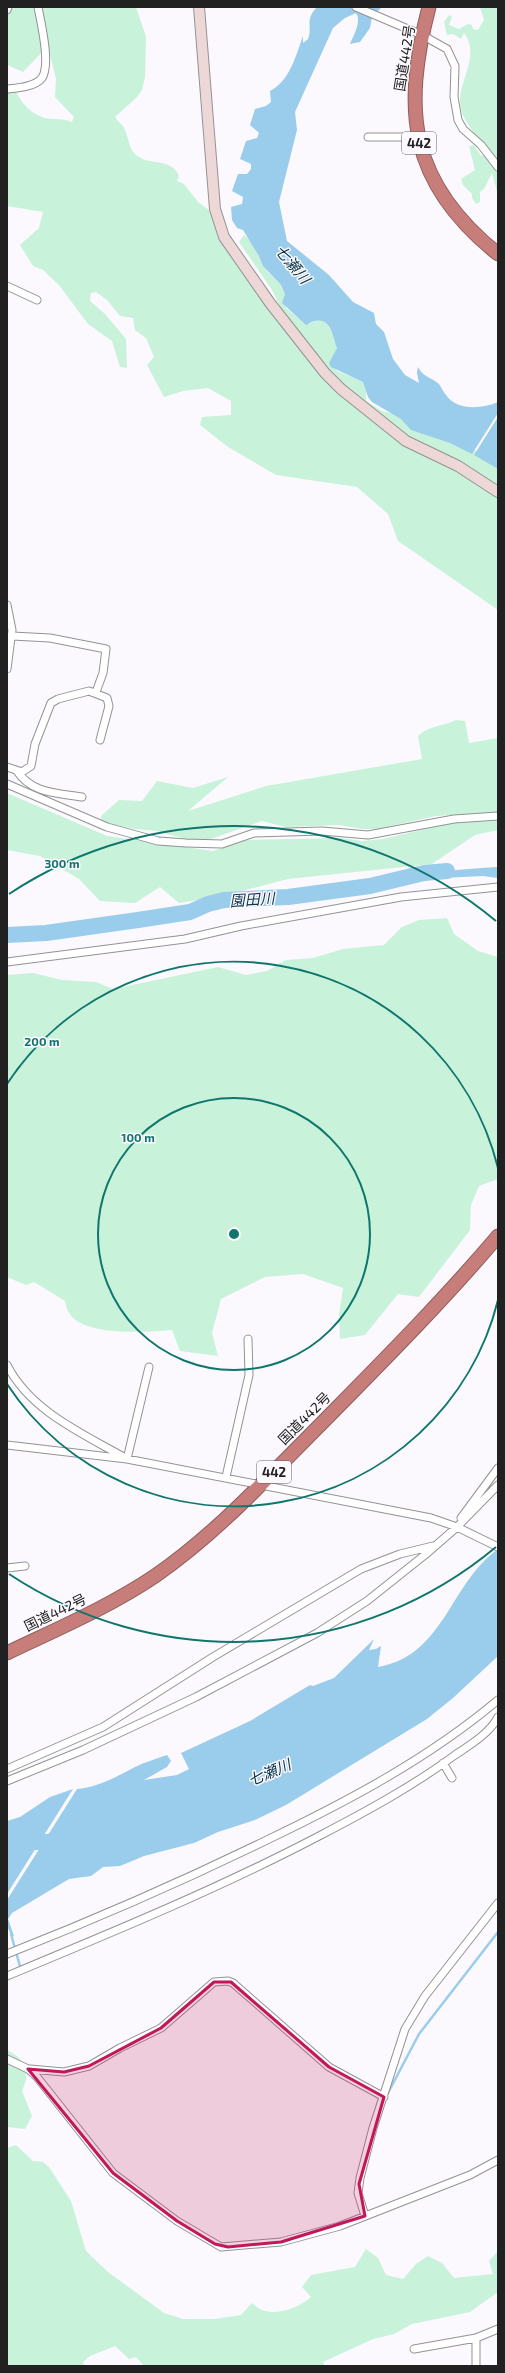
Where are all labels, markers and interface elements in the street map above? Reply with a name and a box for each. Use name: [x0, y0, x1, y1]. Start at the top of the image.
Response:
street label: 国道442号: [390, 24, 418, 92]
road number: 442: [402, 132, 436, 154]
water label: 七瀬川: [272, 241, 316, 289]
text: 300 m: [44, 856, 80, 870]
water label: 園田川: [229, 888, 277, 910]
text: 200 m: [24, 1034, 60, 1048]
text: 100 m: [121, 1130, 155, 1144]
centre of rings: [227, 1227, 241, 1241]
street label: 国道442号: [274, 1388, 334, 1448]
road number: 442: [257, 1461, 291, 1483]
street label: 国道442号: [21, 1590, 89, 1634]
water label: 七瀬川: [245, 1754, 295, 1789]

